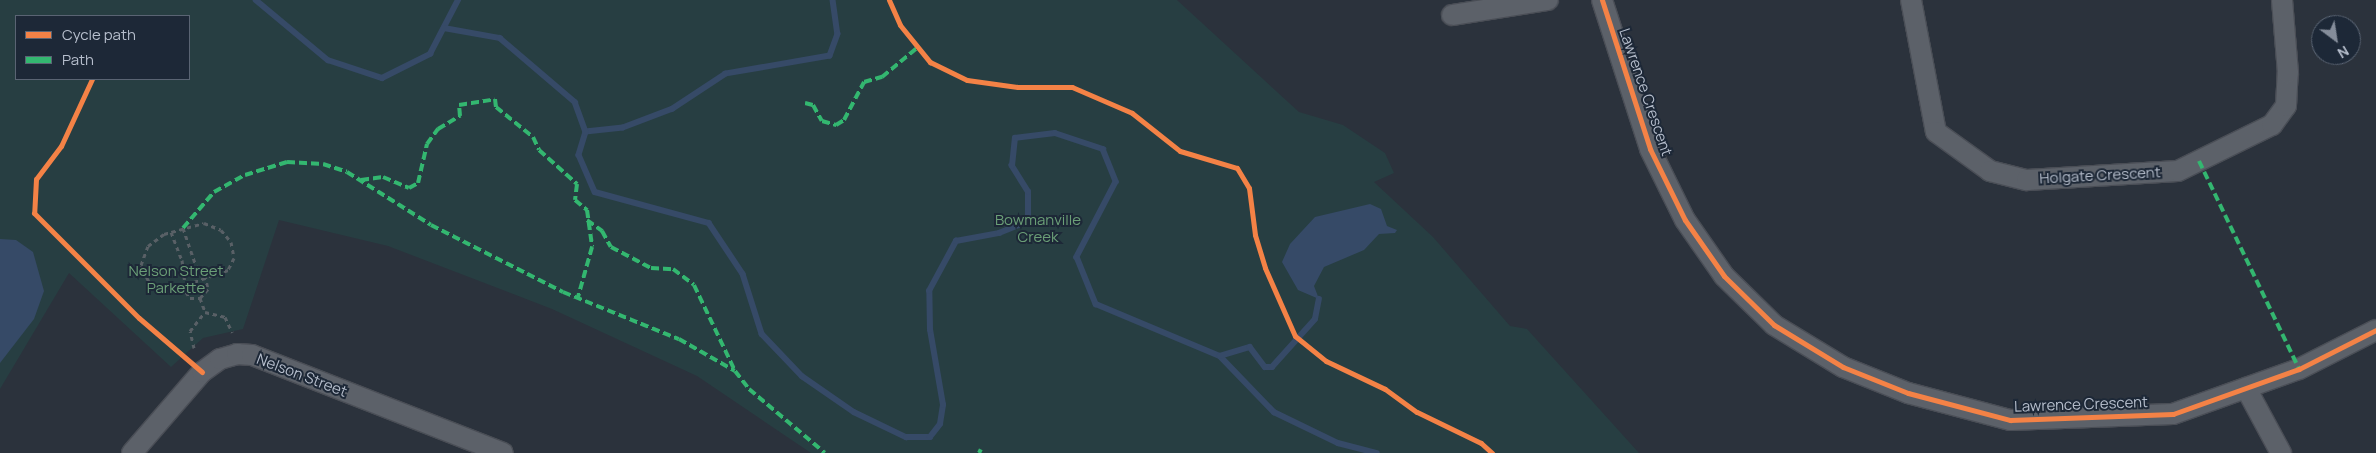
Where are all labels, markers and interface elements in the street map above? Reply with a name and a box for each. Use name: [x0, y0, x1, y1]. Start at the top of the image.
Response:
legend: [15, 15, 190, 80]
north arrow: [2311, 15, 2361, 65]
text: Cycle path: [62, 24, 136, 45]
street label: Lawrence Crescent: [1616, 26, 1676, 158]
text: N: [2334, 42, 2353, 63]
text: Path: [62, 49, 94, 70]
street label: Holgate Crescent: [2039, 163, 2161, 187]
park label: Bowmanville Creek: [995, 210, 1081, 245]
park label: Nelson Street Parkette: [128, 261, 224, 296]
street label: Nelson Street: [254, 350, 350, 400]
street label: Lawrence Crescent: [2014, 393, 2148, 415]

